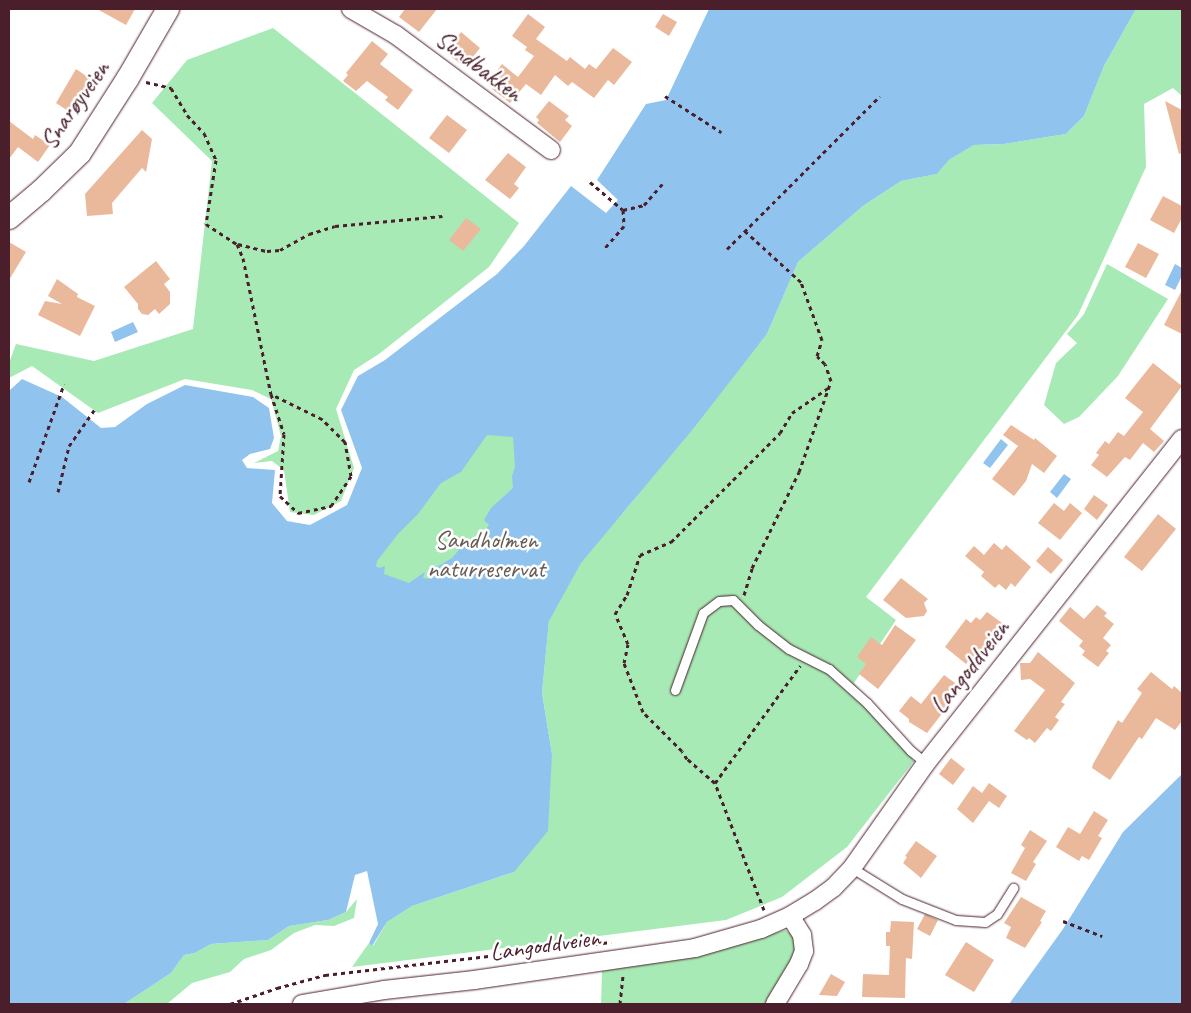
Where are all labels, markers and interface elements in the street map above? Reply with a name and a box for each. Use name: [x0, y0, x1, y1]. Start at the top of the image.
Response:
street label: Sundbakken: [430, 24, 528, 108]
street label: Snarøyveien: [34, 55, 116, 155]
park label: Sandholmen naturreservat: [427, 526, 545, 585]
street label: Langoddveien: [924, 614, 1016, 720]
street label: Langoddveien: [488, 922, 602, 968]

